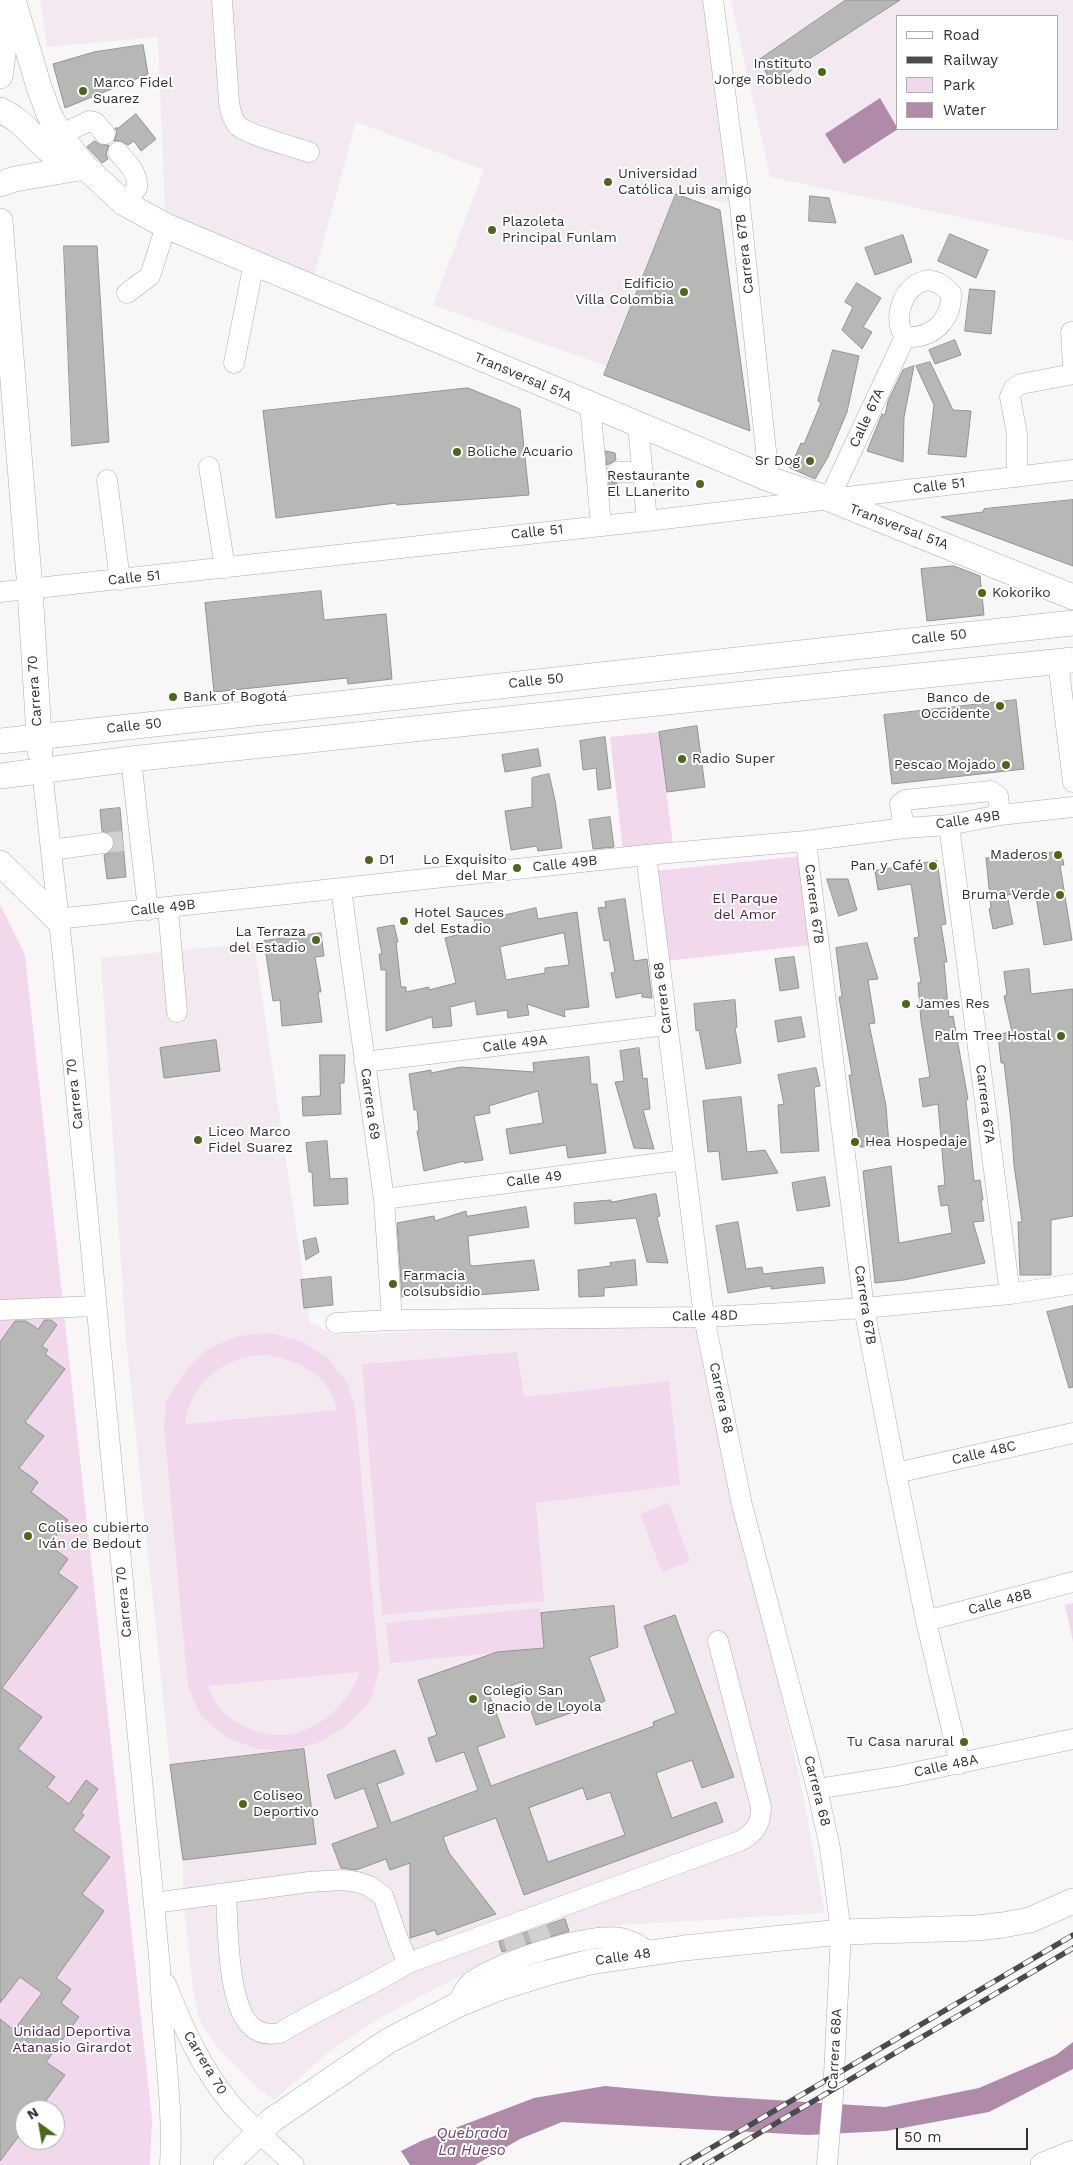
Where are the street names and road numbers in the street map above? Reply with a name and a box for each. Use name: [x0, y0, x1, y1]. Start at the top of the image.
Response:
street label: Carrera 67B: [732, 213, 758, 295]
street label: Transversal 51A: [471, 349, 575, 405]
street label: Calle 67A: [846, 386, 888, 450]
street label: Calle 51: [912, 474, 966, 498]
street label: Transversal 51A: [847, 500, 951, 554]
street label: Calle 51: [510, 521, 564, 543]
street label: Calle 51: [107, 567, 161, 589]
street label: Calle 50: [910, 626, 968, 648]
street label: Carrera 70: [24, 655, 46, 727]
street label: Calle 50: [507, 670, 565, 692]
street label: Calle 50: [105, 715, 163, 737]
street label: Calle 49B: [935, 807, 1001, 833]
street label: Calle 49B: [532, 852, 598, 876]
street label: Carrera 67B: [801, 863, 827, 945]
street label: Calle 49B: [130, 896, 196, 920]
street label: Carrera 68: [650, 961, 676, 1035]
street label: Calle 49A: [482, 1032, 548, 1056]
street label: Carrera 70: [63, 1058, 87, 1130]
street label: Carrera 67A: [972, 1063, 998, 1145]
street label: Carrera 69: [357, 1067, 383, 1141]
street label: Calle 49: [505, 1167, 563, 1191]
street label: Carrera 67B: [850, 1264, 880, 1346]
street label: Calle 48D: [672, 1307, 738, 1325]
street label: Carrera 68: [705, 1361, 737, 1435]
street label: Calle 48C: [950, 1437, 1018, 1469]
street label: Carrera 70: [113, 1566, 135, 1638]
street label: Calle 48B: [966, 1585, 1034, 1619]
street label: Calle 48A: [912, 1751, 980, 1781]
street label: Carrera 68: [800, 1754, 834, 1828]
street label: Calle 48: [594, 1945, 652, 1969]
street label: Carrera 68A: [824, 2008, 846, 2090]
street label: Carrera 70: [179, 2028, 231, 2098]

